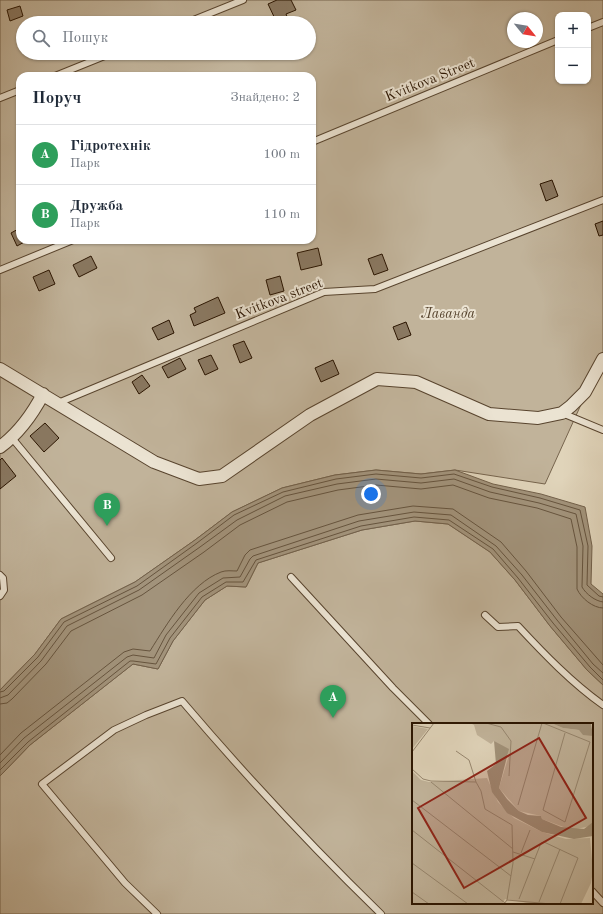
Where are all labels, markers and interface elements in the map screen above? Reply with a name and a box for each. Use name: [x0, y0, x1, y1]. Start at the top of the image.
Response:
north arrow: [507, 12, 543, 48]
map controls: [555, 12, 591, 84]
button: +: [555, 12, 591, 48]
search box: [16, 16, 316, 60]
icon: search: [30, 27, 52, 49]
text: Пошук: [62, 31, 108, 46]
button: −: [555, 48, 591, 84]
street label: Kvitkova Street: [383, 56, 477, 104]
text: Поруч: [32, 90, 81, 107]
text: Знайдено: 2: [231, 91, 300, 104]
text: Гідротехнік: [70, 139, 151, 154]
text: A: [40, 148, 50, 161]
text: 100 m: [263, 148, 300, 161]
text: Парк: [70, 157, 100, 170]
text: Дружба: [70, 199, 123, 214]
text: B: [40, 208, 50, 221]
text: 110 m: [263, 208, 300, 221]
text: Парк: [70, 217, 100, 230]
street label: Kvitkova street: [233, 276, 325, 322]
park label: Лаванда: [421, 307, 476, 321]
your location: [361, 484, 381, 504]
pin: B: [94, 493, 120, 526]
pin: A: [320, 685, 346, 718]
inset map: [412, 723, 593, 904]

